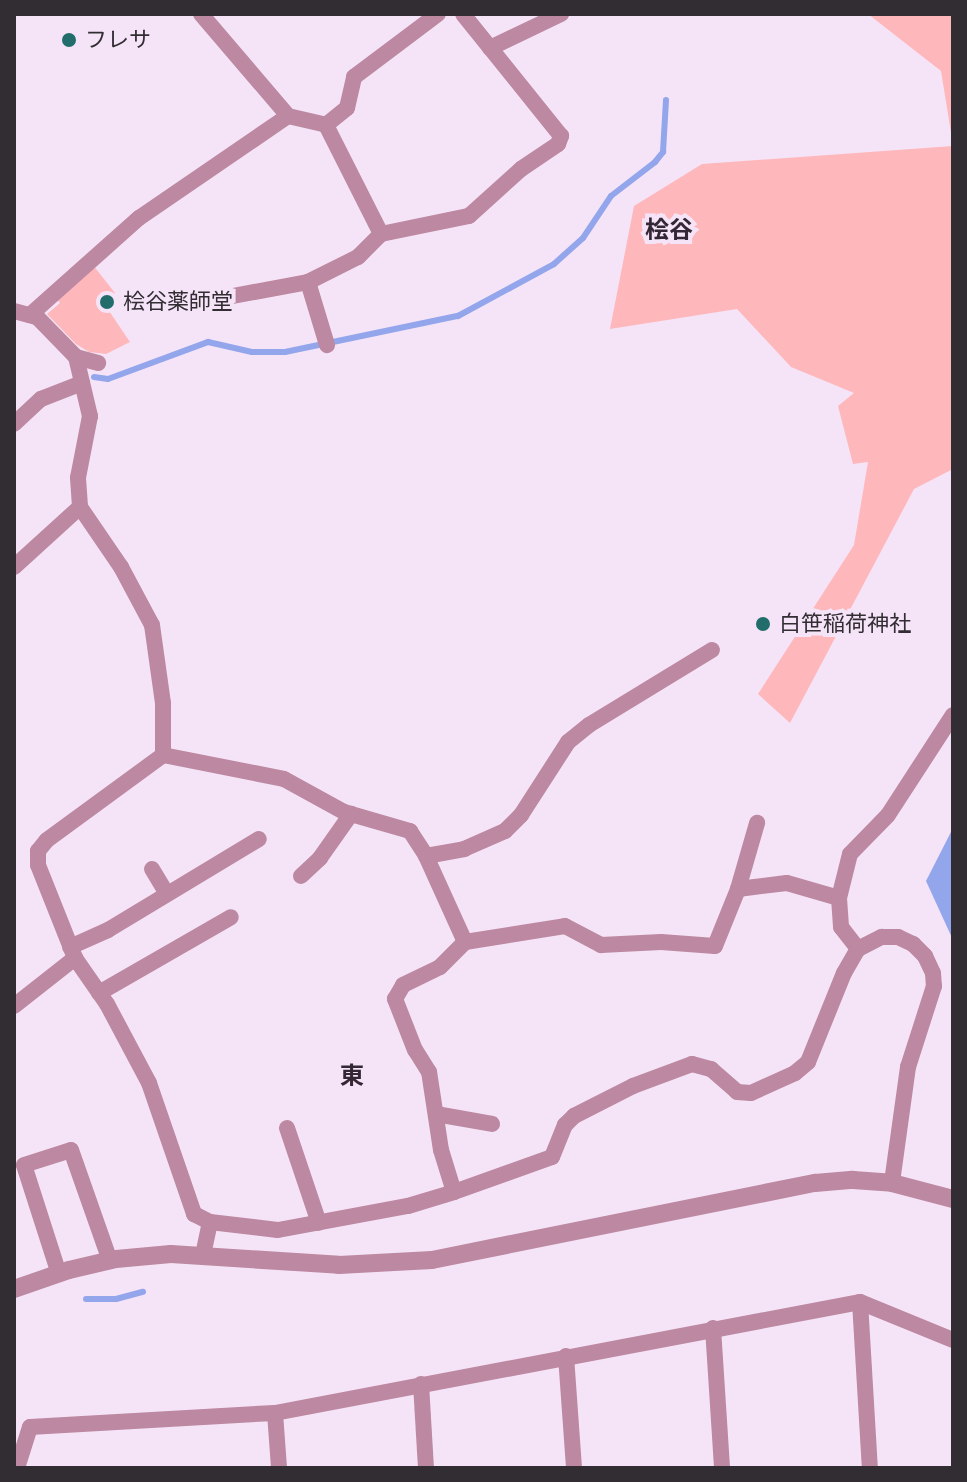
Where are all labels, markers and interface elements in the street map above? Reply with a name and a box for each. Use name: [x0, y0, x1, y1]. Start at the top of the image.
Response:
place label: フレサ: [85, 27, 151, 53]
marker: フレサ: [60, 31, 78, 49]
district label: 桧谷: [645, 216, 693, 244]
place label: 桧谷薬師堂: [123, 289, 233, 315]
marker: 桧谷薬師堂: [98, 293, 116, 311]
place label: 白笹稲荷神社: [779, 611, 911, 637]
marker: 白笹稲荷神社: [754, 615, 772, 633]
district label: 東: [340, 1062, 364, 1090]

